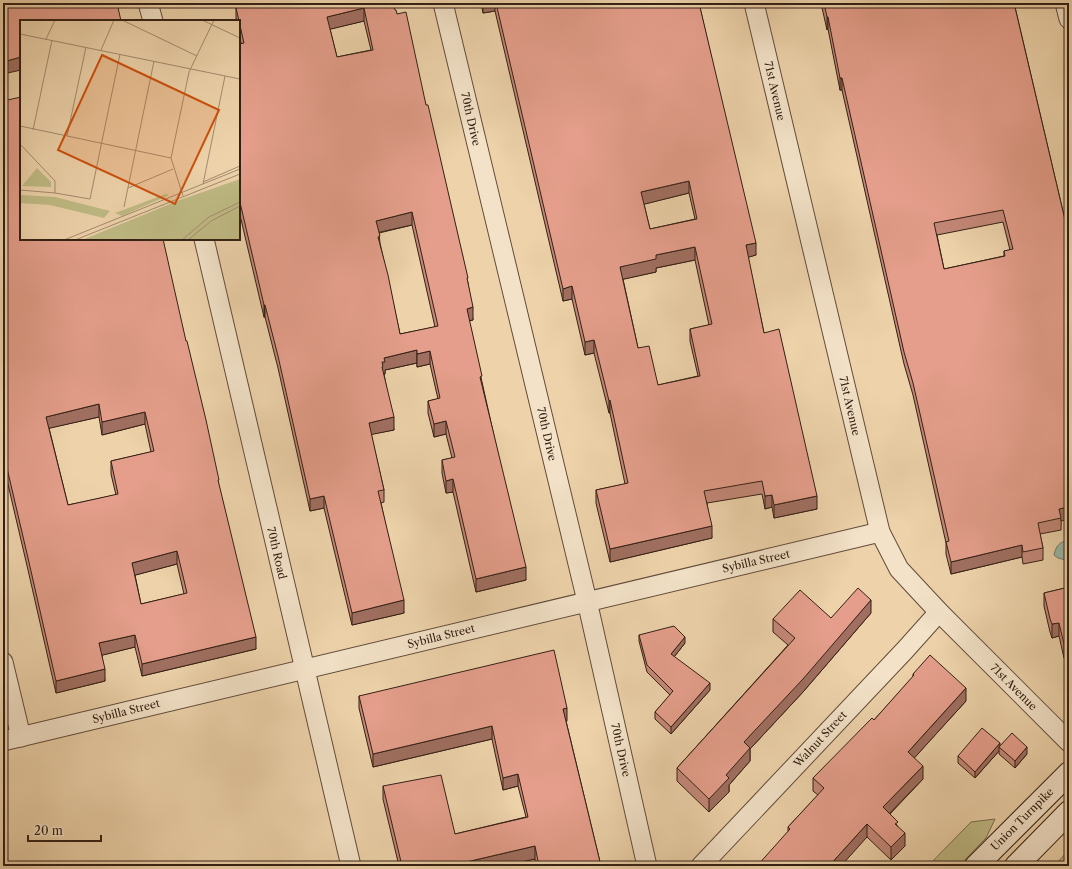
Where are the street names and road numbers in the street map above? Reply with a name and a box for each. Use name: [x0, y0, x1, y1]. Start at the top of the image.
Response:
street label: 71st Avenue: [761, 60, 789, 122]
street label: 70th Drive: [458, 91, 484, 147]
street label: 71st Avenue: [836, 375, 864, 437]
street label: 70th Drive: [534, 406, 560, 462]
street label: 70th Road: [264, 525, 290, 581]
street label: Sybilla Street: [721, 546, 791, 576]
street label: Sybilla Street: [406, 621, 476, 651]
street label: 71st Avenue: [988, 661, 1040, 713]
street label: Sybilla Street: [91, 696, 161, 726]
street label: Walnut Street: [790, 708, 850, 771]
street label: 70th Drive: [608, 722, 634, 778]
street label: Union Turnpike: [988, 785, 1056, 853]

